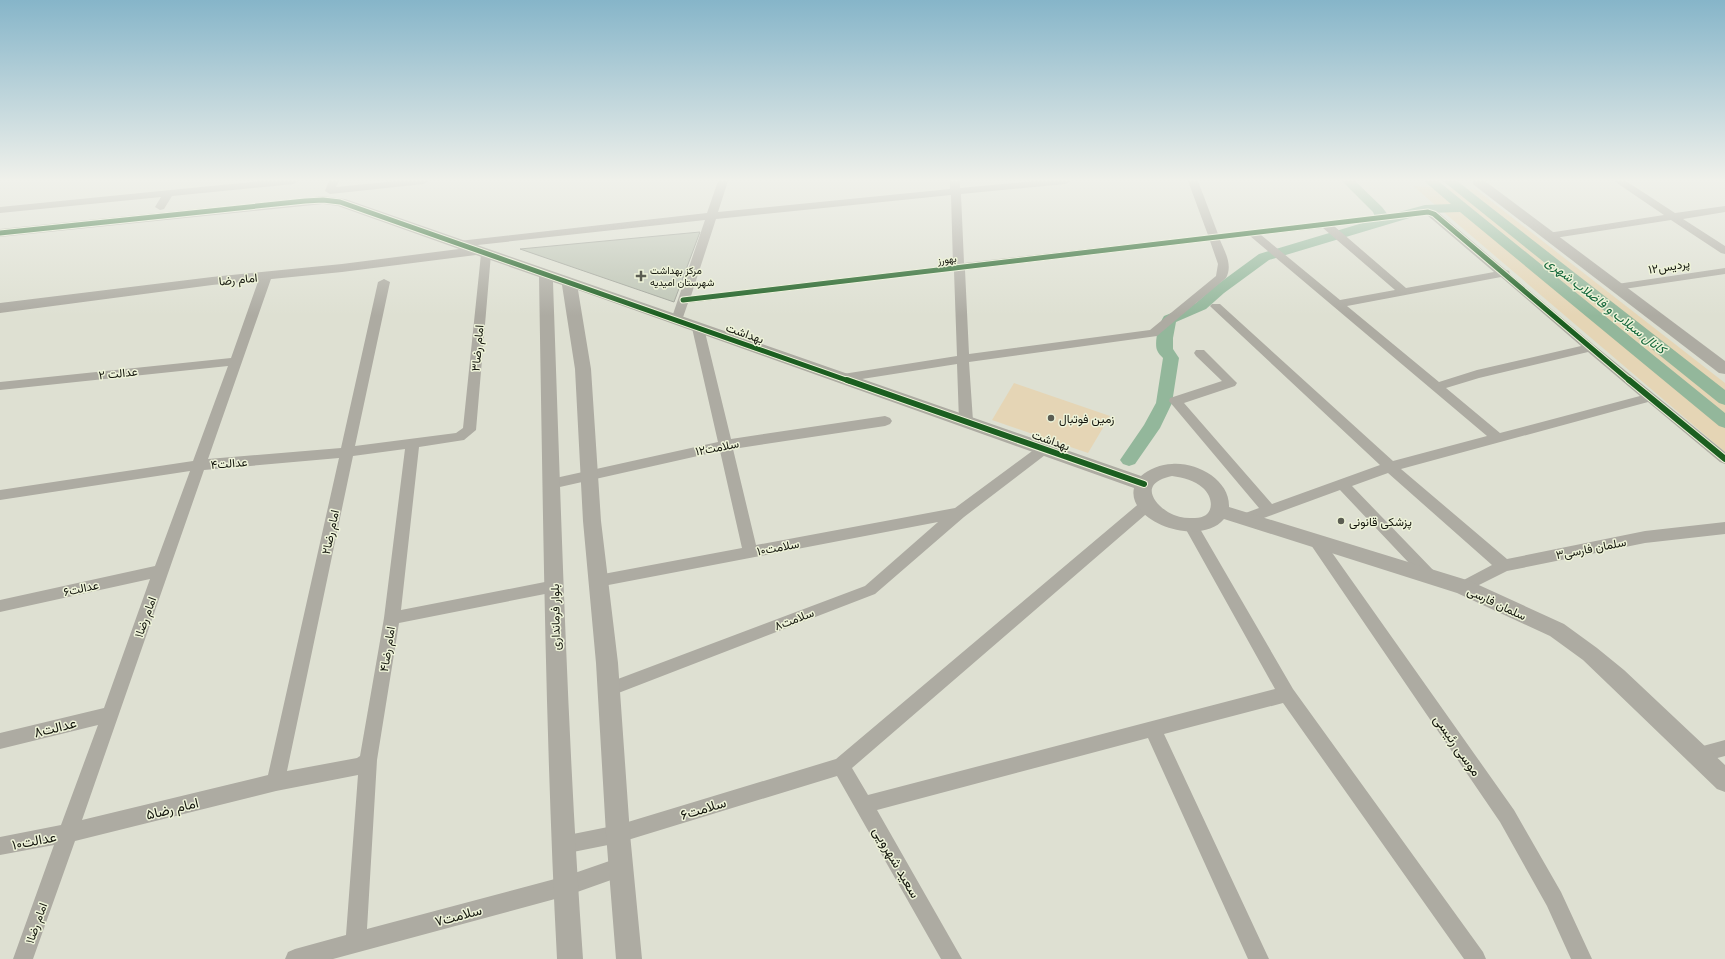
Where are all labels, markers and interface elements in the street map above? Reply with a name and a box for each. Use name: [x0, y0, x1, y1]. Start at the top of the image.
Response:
street label: بهورز: [936, 252, 957, 267]
water label: کانال سیلاب و فاضلاب شهری: [1542, 253, 1671, 359]
street label: پردیس۱۲: [1647, 255, 1691, 278]
place label: مرکز بهداشت شهرستان امیدیه: [650, 264, 715, 289]
street label: امام رضا: [218, 270, 258, 289]
marker: مرکز بهداشت شهرستان امیدیه: [635, 270, 647, 282]
street label: بهداشت: [724, 320, 766, 347]
street label: امام رضا۳: [467, 324, 488, 372]
street label: عدالت ۲: [98, 363, 138, 383]
place label: زمین فوتبال: [1059, 411, 1114, 427]
marker: زمین فوتبال: [1046, 413, 1056, 423]
street label: بهداشت: [1030, 427, 1072, 454]
street label: سلامت۱۲: [694, 435, 740, 459]
street label: عدالت۴: [210, 454, 248, 472]
street label: امام رضا۲: [318, 508, 343, 556]
place label: پزشکی قانونی: [1349, 514, 1412, 530]
marker: پزشکی قانونی: [1336, 516, 1346, 526]
street label: سلمان فارسی۳: [1555, 534, 1628, 563]
street label: سلامت۱۰: [756, 536, 800, 558]
street label: عدالت۶: [62, 577, 100, 599]
street label: سلمان فارسی: [1465, 583, 1529, 624]
street label: بلوار فرمانداری: [547, 584, 564, 650]
street label: امام رضا۱: [131, 595, 160, 640]
street label: سلامت۸: [772, 605, 816, 633]
street label: امام رضا۴: [376, 625, 399, 673]
street label: موسی رئیسی: [1430, 711, 1485, 780]
street label: عدالت۸: [32, 714, 78, 740]
street label: امام رضا۵: [144, 793, 200, 824]
street label: سلامت۶: [678, 793, 728, 823]
street label: سعید شهرویی: [869, 823, 924, 901]
street label: عدالت۱۰: [10, 827, 58, 853]
street label: امام رضا۱: [22, 901, 51, 946]
street label: سلامت۷: [433, 901, 483, 929]

